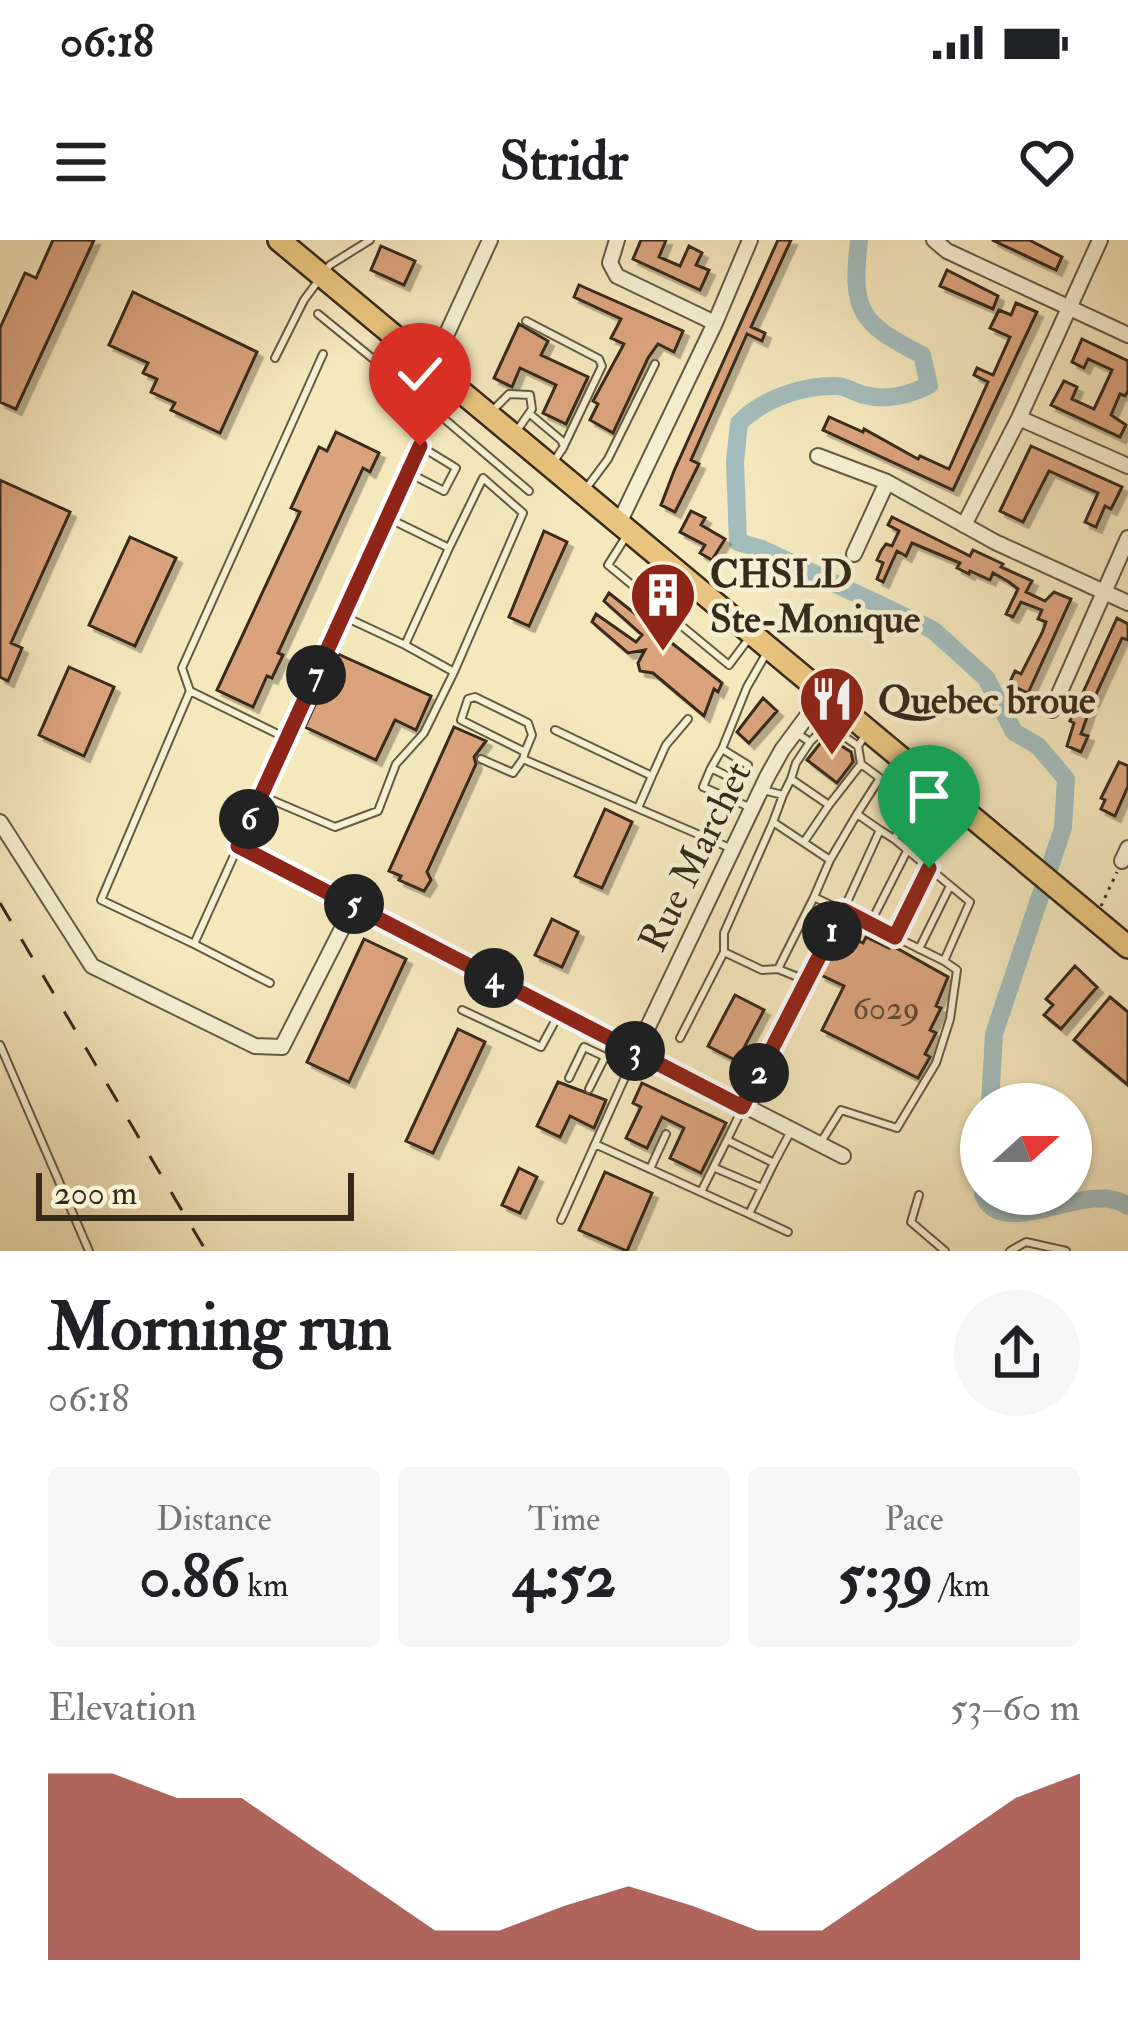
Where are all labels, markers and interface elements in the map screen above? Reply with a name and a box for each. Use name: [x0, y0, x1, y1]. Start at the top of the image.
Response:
text: 06:18: [60, 14, 154, 70]
text: Stridr: [500, 128, 628, 196]
icon: menu: [48, 129, 114, 195]
icon: heart: [1014, 129, 1080, 195]
pin: [369, 323, 471, 446]
icon: check: [387, 341, 453, 407]
place label: CHSLD Ste-Monique: [710, 550, 921, 644]
building icon: CHSLD Ste-Monique: [628, 560, 698, 654]
pin: 7: [286, 645, 346, 705]
text: 7: [308, 654, 324, 695]
restaurant icon: Quebec broue: [797, 664, 867, 758]
place label: Quebec broue: [878, 676, 1096, 725]
pin: [878, 745, 980, 868]
street label: Rue Marchet: [628, 754, 762, 960]
icon: arrive: [896, 763, 962, 829]
pin: 6: [219, 789, 279, 849]
text: 6: [241, 798, 257, 839]
pin: 5: [324, 874, 384, 934]
text: 5: [347, 883, 361, 924]
pin: 1: [802, 901, 862, 961]
text: 1: [826, 910, 838, 951]
pin: 4: [464, 948, 524, 1008]
text: 4: [485, 957, 503, 998]
house number: 6029: [852, 988, 920, 1029]
pin: 3: [605, 1021, 665, 1081]
text: 3: [629, 1030, 641, 1071]
pin: 2: [729, 1043, 789, 1103]
text: 2: [751, 1052, 767, 1093]
north arrow: [960, 1083, 1092, 1215]
map controls: [960, 1083, 1092, 1215]
scale bar: [36, 1167, 354, 1220]
text: 200 m: [54, 1173, 137, 1214]
text: Morning run: [48, 1287, 392, 1370]
button: share: [954, 1290, 1080, 1416]
text: 06:18: [48, 1374, 130, 1423]
text: Distance: [156, 1499, 272, 1540]
text: Time: [528, 1499, 600, 1540]
text: Pace: [884, 1499, 944, 1540]
text: 0.86: [139, 1540, 240, 1615]
text: 4:52: [512, 1540, 616, 1615]
text: 5:39: [838, 1540, 933, 1615]
text: km: [240, 1565, 289, 1606]
text: /km: [933, 1565, 990, 1606]
text: Elevation: [48, 1683, 197, 1732]
text: 53–60 m: [950, 1683, 1080, 1732]

